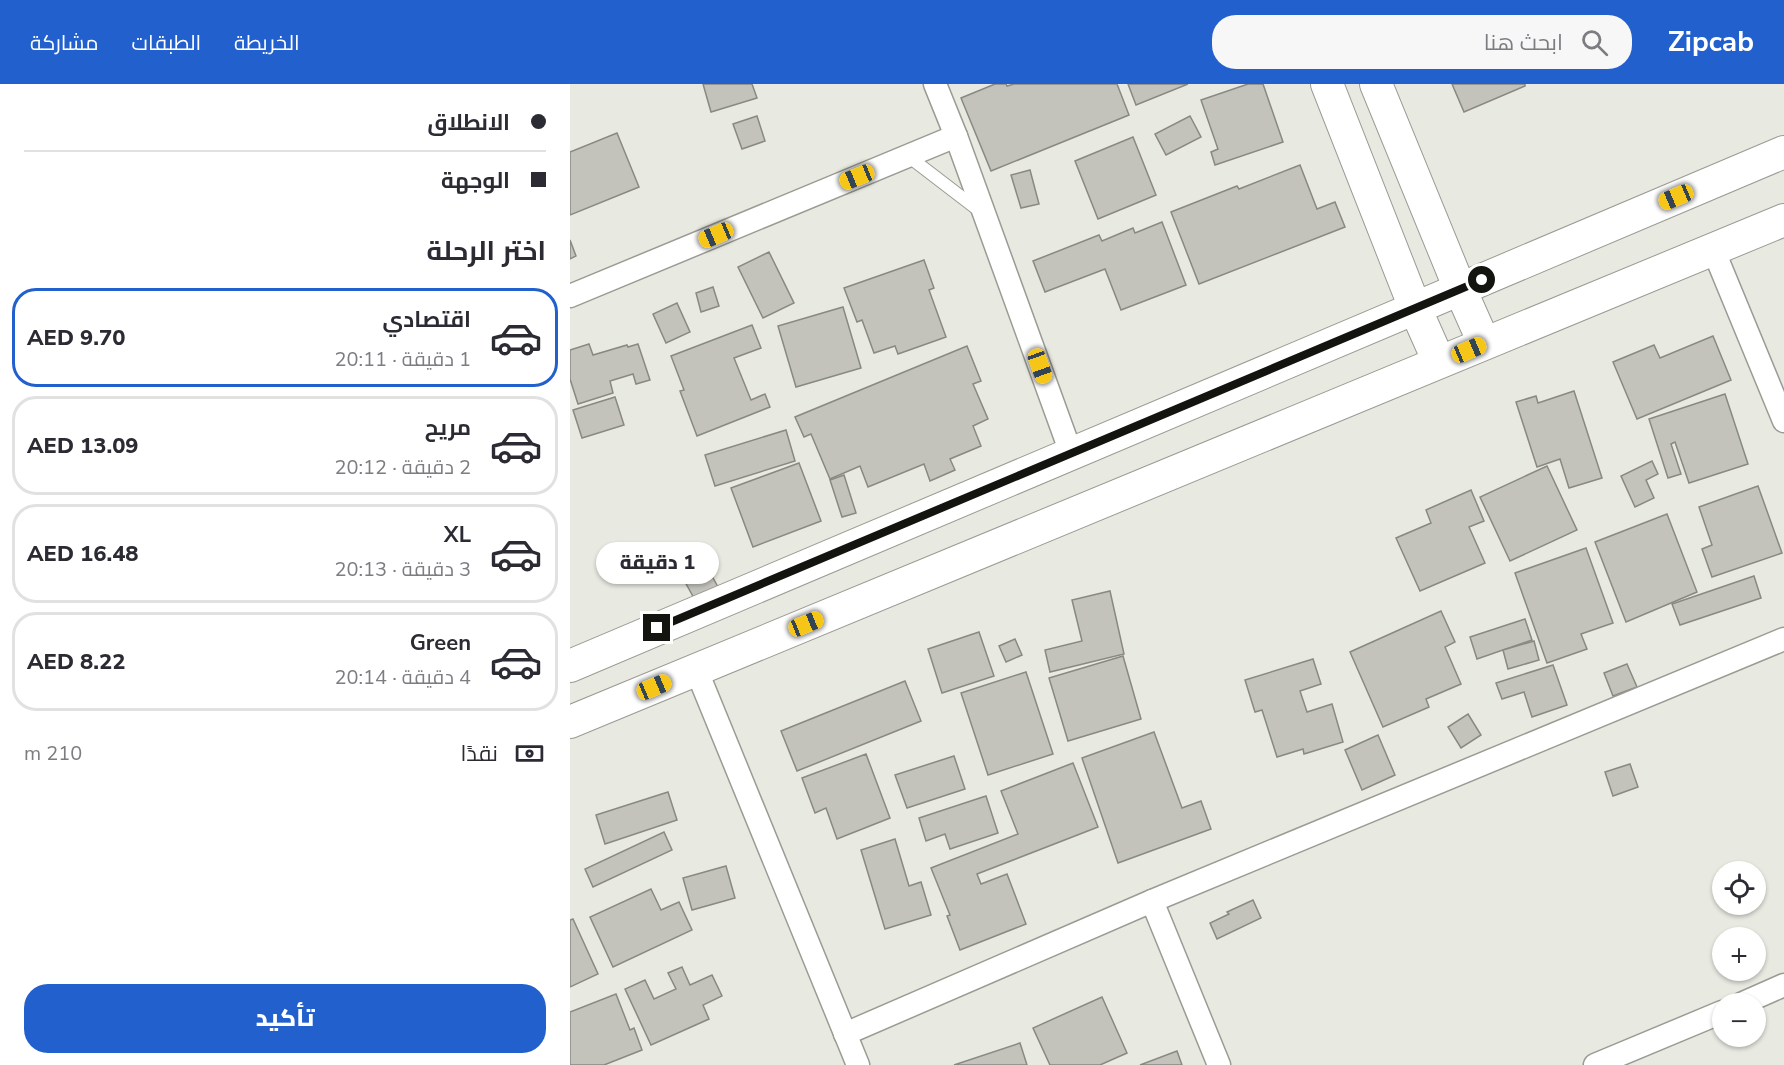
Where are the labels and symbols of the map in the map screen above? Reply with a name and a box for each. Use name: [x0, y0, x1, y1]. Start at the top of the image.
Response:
car: [837, 162, 877, 192]
car: [1656, 182, 1696, 212]
car: [696, 220, 736, 250]
route start: [1468, 266, 1495, 293]
car: [1449, 335, 1489, 365]
car: [1025, 346, 1055, 386]
callout: 1 دقيقة: [596, 541, 718, 583]
car: [786, 609, 826, 639]
route end: [643, 614, 670, 641]
car: [634, 672, 674, 702]

